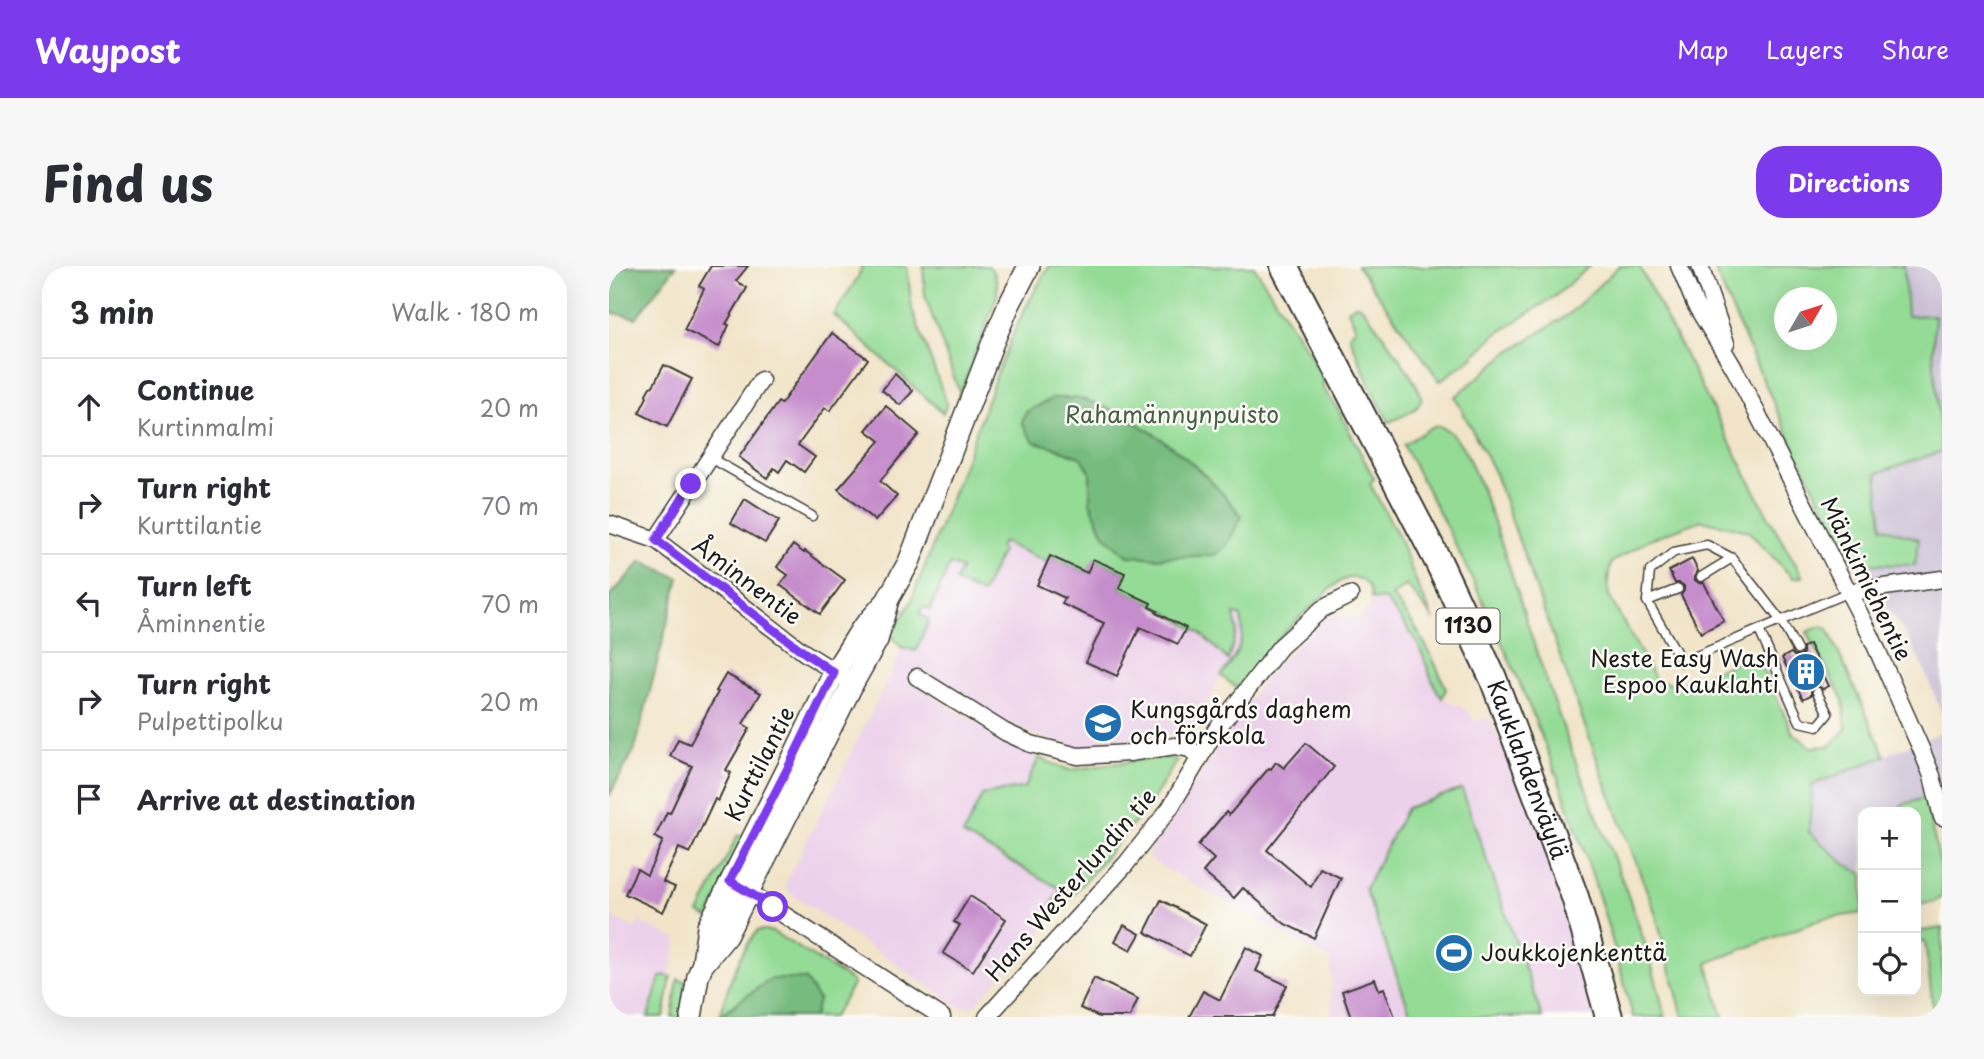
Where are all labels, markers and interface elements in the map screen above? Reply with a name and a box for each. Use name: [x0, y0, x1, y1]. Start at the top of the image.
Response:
text: Waypost: [35, 24, 181, 74]
text: Map: [1677, 31, 1728, 67]
text: Layers: [1766, 31, 1843, 67]
text: Share: [1881, 31, 1949, 67]
text: Find us: [42, 145, 213, 219]
button: Directions: [1756, 146, 1942, 218]
north arrow: [1774, 287, 1837, 350]
text: 3 min: [70, 289, 155, 334]
text: Walk · 180 m: [391, 294, 539, 329]
text: Continue: [137, 370, 254, 409]
icon: ahead: [70, 388, 108, 426]
text: 20 m: [480, 390, 539, 425]
park label: Rahamännynpuisto: [1065, 396, 1279, 431]
text: Kurtinmalmi: [137, 409, 274, 444]
text: Turn right: [137, 468, 271, 507]
route end: [675, 468, 706, 499]
icon: right: [70, 486, 108, 524]
text: 70 m: [481, 488, 539, 523]
street label: Mänkimiehentie: [1812, 490, 1922, 666]
text: Kurttilantie: [137, 507, 262, 542]
street label: Åminnentie: [686, 527, 810, 632]
text: Turn left: [137, 566, 252, 605]
icon: left: [70, 584, 108, 622]
text: 70 m: [481, 586, 539, 621]
text: Åminnentie: [137, 605, 266, 640]
road number: 1130: [1437, 608, 1499, 644]
place label: Neste Easy Wash Espoo Kauklahti: [1590, 640, 1779, 701]
building icon: Neste Easy Wash Espoo Kauklahti: [1785, 651, 1827, 693]
text: Turn right: [137, 664, 271, 703]
street label: Kauklahdenväylä: [1479, 675, 1578, 864]
icon: right: [70, 682, 108, 720]
text: 20 m: [480, 684, 539, 719]
place label: Kungsgårds daghem och förskola: [1130, 691, 1352, 752]
street label: Kurttilantie: [715, 700, 803, 827]
school or university icon: Kungsgårds daghem och förskola: [1082, 702, 1124, 744]
text: Pulpettipolku: [137, 703, 283, 738]
icon: arrive: [70, 780, 108, 818]
text: Arrive at destination: [137, 780, 416, 819]
street label: Hans Westerlundin tie: [976, 780, 1164, 988]
map controls: [1858, 807, 1921, 996]
button: +: [1858, 807, 1921, 870]
button: −: [1858, 870, 1921, 933]
route start: [757, 891, 788, 922]
sports icon: Joukkojenkenttä: [1433, 932, 1475, 974]
button: locate: [1858, 933, 1921, 996]
place label: Joukkojenkenttä: [1481, 934, 1667, 969]

